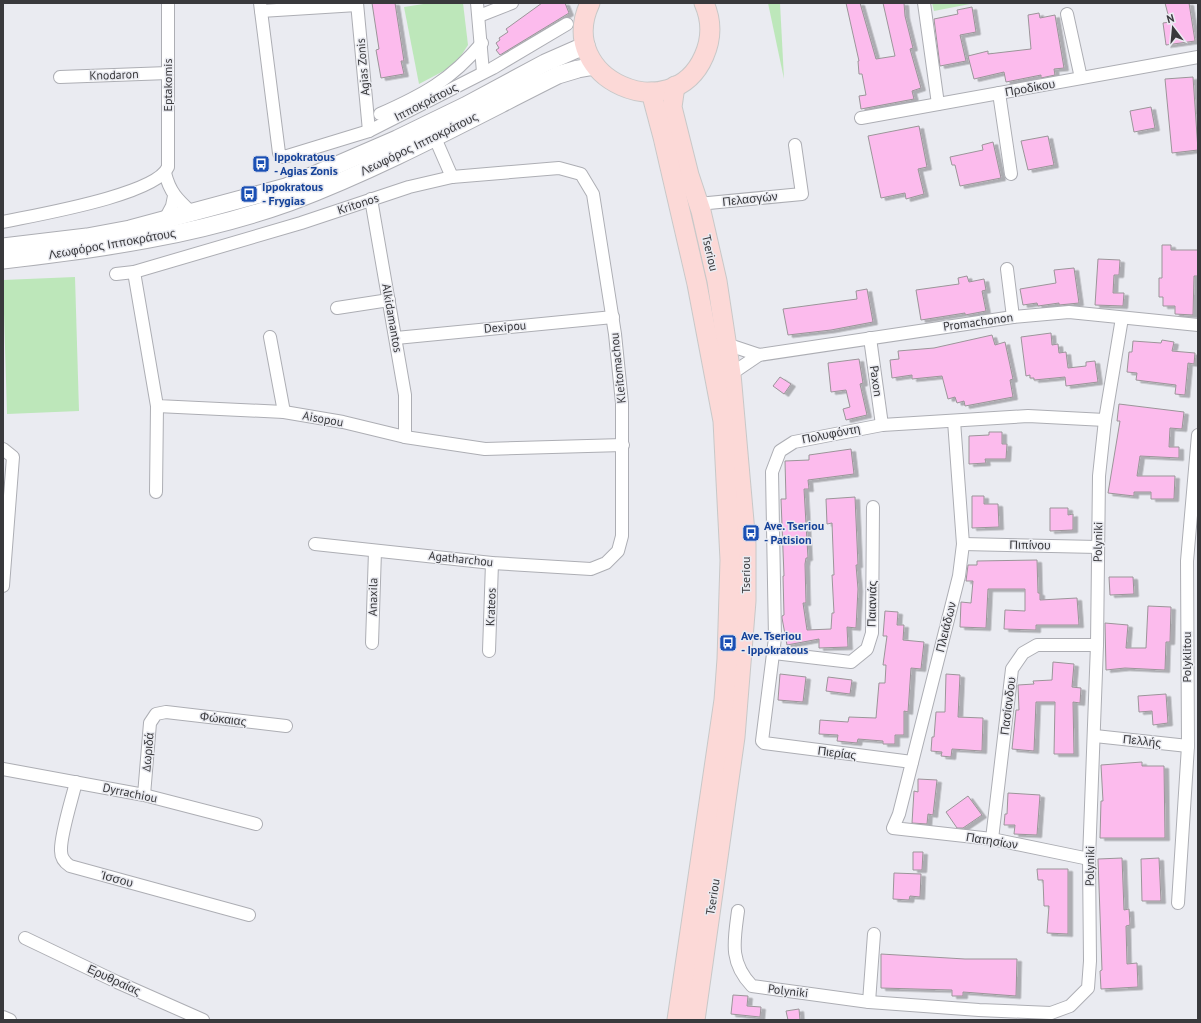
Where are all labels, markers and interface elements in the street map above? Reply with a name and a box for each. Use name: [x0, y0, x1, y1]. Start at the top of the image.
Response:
north arrow: [1153, 8, 1193, 48]
text: N: [1165, 11, 1176, 26]
street label: Agias Zonis: [353, 38, 372, 96]
street label: Eptakomis: [160, 59, 175, 112]
street label: Knodaron: [89, 66, 139, 83]
street label: Προδίκου: [1004, 76, 1056, 99]
street label: Ιπποκράτους: [391, 79, 460, 124]
street label: Λεωφόρος Ιπποκράτους: [358, 108, 480, 179]
place label: Ippokratous - Agias Zonis: [274, 149, 338, 178]
bus stop icon: Ippokratous - Agias Zonis: [251, 154, 271, 174]
place label: Ippokratous - Frygias: [262, 179, 323, 208]
bus stop icon: Ippokratous - Frygias: [239, 184, 259, 204]
street label: Πελασγών: [722, 188, 778, 209]
street label: Kritonos: [335, 190, 380, 217]
street label: Λεωφόρος Ιπποκράτους: [47, 225, 177, 262]
street label: Tseriou: [699, 233, 722, 272]
street label: Alkidamantos: [379, 282, 406, 353]
street label: Promachonon: [942, 309, 1014, 334]
street label: Dexipou: [483, 317, 527, 336]
street label: Kleitomachou: [606, 332, 629, 404]
street label: Paxon: [867, 364, 886, 397]
street label: Aisopou: [302, 408, 345, 429]
street label: Πολυφόντη: [800, 420, 861, 447]
place label: Ave. Tseriou - Patision: [764, 518, 824, 547]
street label: Polyniki: [1090, 522, 1105, 562]
bus stop icon: Ave. Tseriou - Patision: [741, 523, 761, 543]
street label: Πιπίνου: [1009, 537, 1051, 552]
street label: Agatharchou: [428, 548, 494, 569]
street label: Tseriou: [738, 557, 753, 593]
street label: Anaxila: [365, 578, 380, 616]
street label: Παιανιάς: [864, 580, 879, 627]
street label: Krateos: [482, 588, 499, 626]
street label: Πλειάδων: [932, 600, 959, 654]
place label: Ave. Tseriou - Ippokratous: [741, 628, 808, 657]
street label: Polyklitou: [1179, 631, 1194, 683]
bus stop icon: Ave. Tseriou - Ippokratous: [718, 633, 738, 653]
street label: Πασίανδου: [996, 676, 1019, 736]
street label: Φώκαιας: [199, 708, 248, 729]
street label: Πελλής: [1122, 731, 1162, 750]
street label: Δωριδά: [138, 732, 157, 772]
street label: Πιερίας: [817, 743, 857, 762]
street label: Dyrrachiou: [101, 779, 159, 806]
street label: Πατησίων: [965, 829, 1019, 852]
street label: Polyniki: [1082, 846, 1097, 886]
street label: Ίσσου: [98, 867, 135, 890]
street label: Tseriou: [702, 878, 723, 916]
street label: Ερυθραίας: [85, 961, 144, 999]
street label: Polyniki: [767, 981, 809, 1000]

